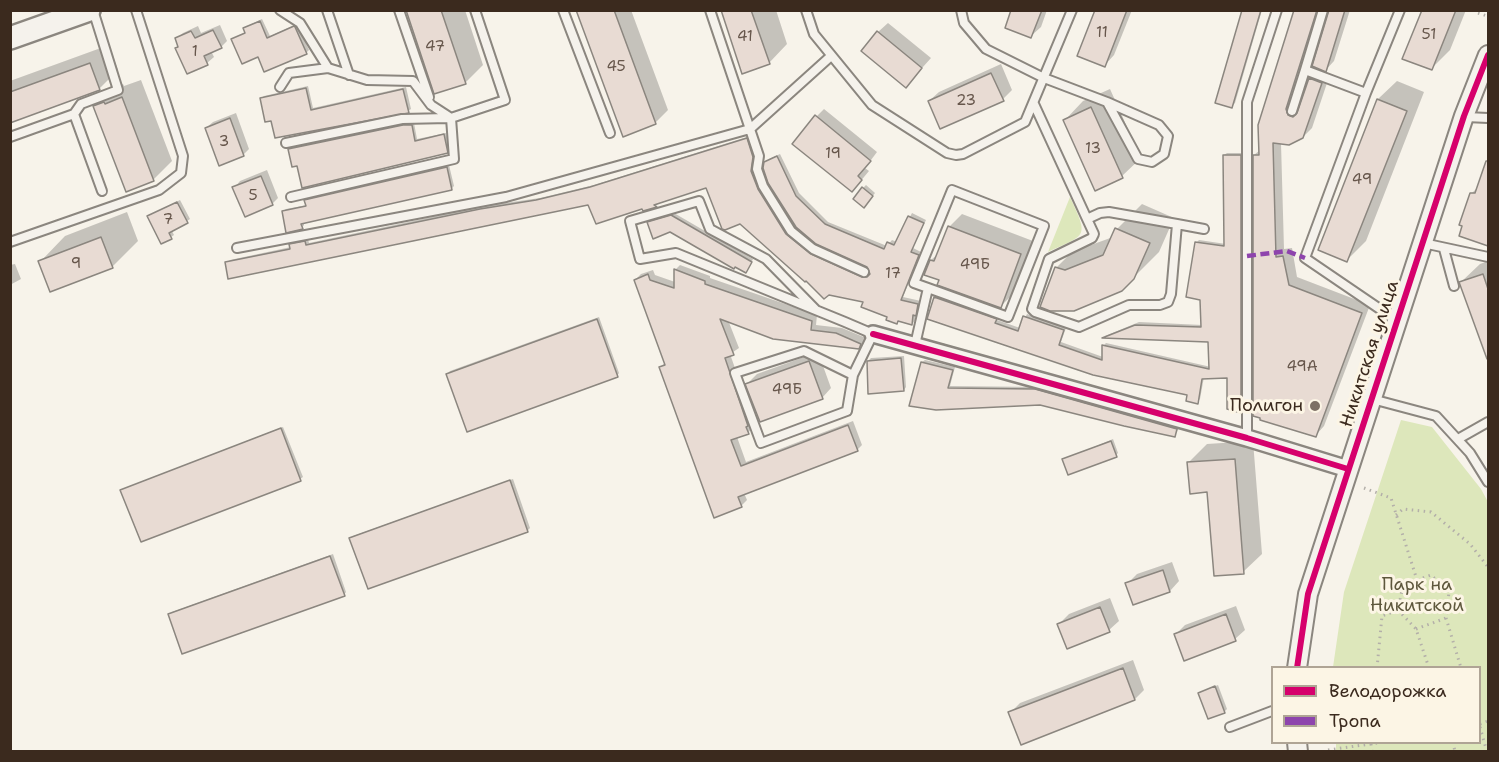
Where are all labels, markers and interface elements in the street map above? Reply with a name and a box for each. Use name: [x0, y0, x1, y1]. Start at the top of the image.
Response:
house number: 11: [1096, 24, 1108, 42]
house number: 51: [1422, 26, 1436, 44]
house number: 41: [737, 28, 753, 46]
house number: 47: [425, 38, 445, 56]
house number: 1: [192, 43, 198, 61]
house number: 45: [606, 58, 626, 76]
house number: 23: [956, 92, 976, 110]
house number: 3: [219, 133, 229, 151]
house number: 13: [1085, 140, 1101, 158]
house number: 19: [825, 145, 841, 163]
house number: 49: [1352, 171, 1372, 189]
house number: 5: [248, 187, 258, 205]
house number: 7: [163, 211, 173, 229]
house number: 9: [71, 255, 81, 273]
house number: 49Б: [960, 256, 990, 274]
house number: 17: [885, 265, 901, 283]
street label: Никитская улица: [1336, 278, 1404, 430]
house number: 49А: [1286, 358, 1318, 376]
house number: 49Б: [772, 381, 802, 399]
place label: Полигон: [1230, 395, 1303, 417]
marker: Полигон: [1308, 399, 1322, 413]
park label: Парк на Никитской: [1370, 574, 1464, 616]
legend: [1271, 666, 1481, 744]
text: Велодорожка: [1329, 679, 1447, 703]
text: Тропа: [1329, 709, 1381, 733]

